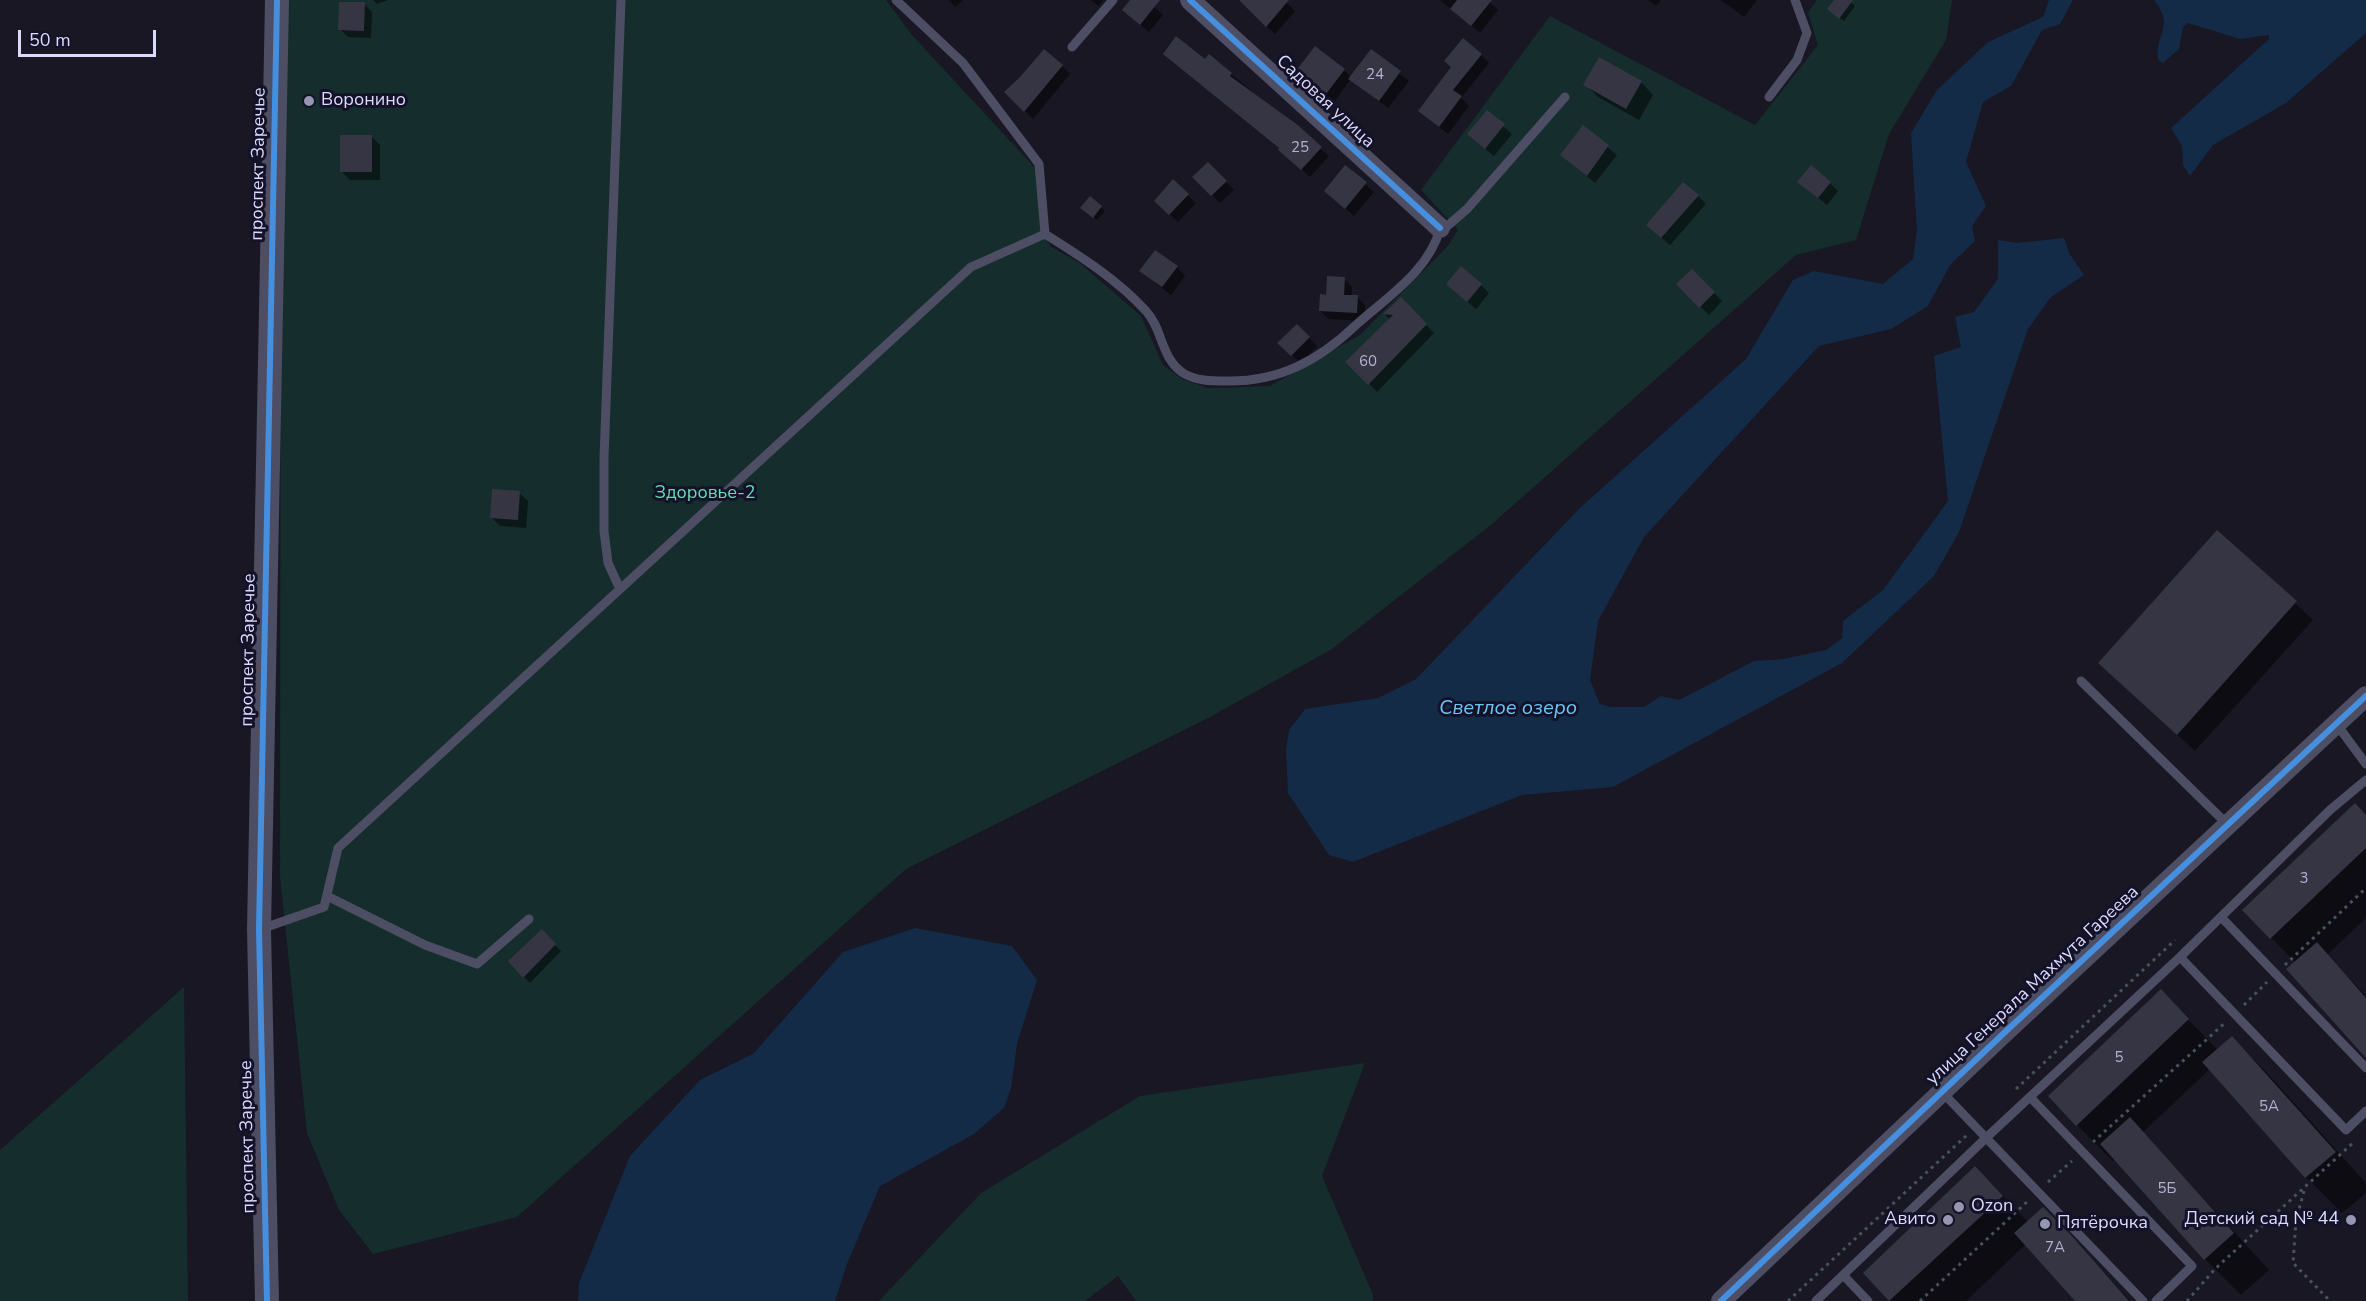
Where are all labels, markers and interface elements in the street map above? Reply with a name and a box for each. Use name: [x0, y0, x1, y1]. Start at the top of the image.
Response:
scale bar: [21, 18, 159, 56]
text: 50 m: [29, 28, 71, 52]
street label: Садовая улица: [1271, 51, 1379, 153]
house number: 24: [1366, 66, 1384, 84]
street label: проспект Заречье: [247, 87, 271, 241]
place label: Воронино: [321, 90, 406, 112]
marker: Воронино: [302, 94, 316, 108]
house number: 25: [1291, 139, 1309, 157]
house number: 60: [1359, 353, 1377, 371]
park label: Здоровье-2: [654, 483, 756, 505]
street label: проспект Заречье: [237, 573, 261, 727]
water label: Светлое озеро: [1439, 697, 1577, 721]
house number: 3: [2300, 870, 2308, 888]
street label: улица Генерала Махмута Гареева: [1922, 882, 2144, 1090]
house number: 5: [2115, 1049, 2123, 1067]
street label: проспект Заречье: [236, 1060, 260, 1214]
house number: 5А: [2259, 1098, 2279, 1116]
house number: 5Б: [2158, 1180, 2176, 1198]
place label: Ozon: [1971, 1196, 2013, 1218]
marker: Ozon: [1952, 1200, 1966, 1214]
place label: Авито: [1884, 1209, 1936, 1231]
place label: Детский сад № 44: [2185, 1209, 2339, 1231]
marker: Авито: [1941, 1213, 1955, 1227]
place label: Пятёрочка: [2057, 1213, 2148, 1235]
marker: Детский сад № 44: [2344, 1213, 2358, 1227]
marker: Пятёрочка: [2038, 1217, 2052, 1231]
house number: 7А: [2045, 1239, 2065, 1257]

